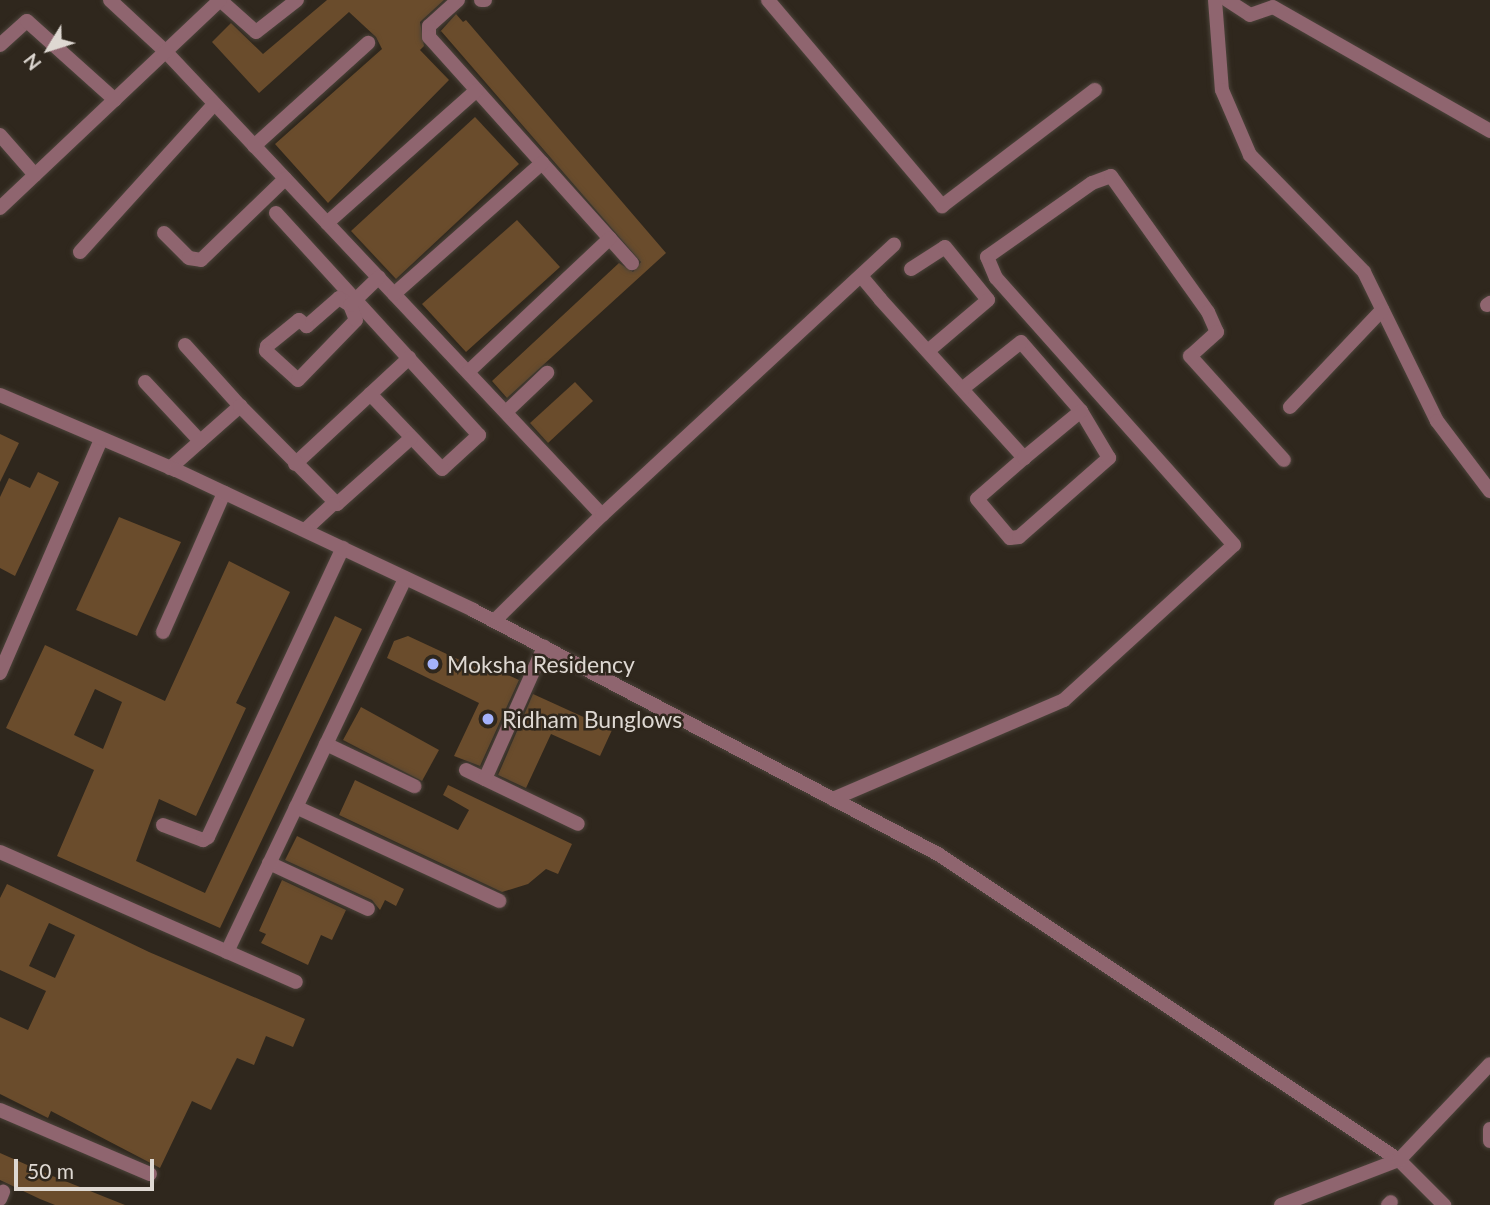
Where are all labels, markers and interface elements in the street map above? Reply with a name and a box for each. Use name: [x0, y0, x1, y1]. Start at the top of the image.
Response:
north arrow: [14, 14, 84, 84]
text: N: [18, 49, 46, 75]
place label: Moksha Residency: [447, 650, 635, 678]
marker: Moksha Residency: [425, 656, 441, 672]
place label: Ridham Bunglows: [502, 705, 682, 733]
marker: Ridham Bunglows: [480, 711, 496, 727]
scale bar: [18, 1146, 158, 1190]
text: 50 m: [27, 1158, 74, 1183]

